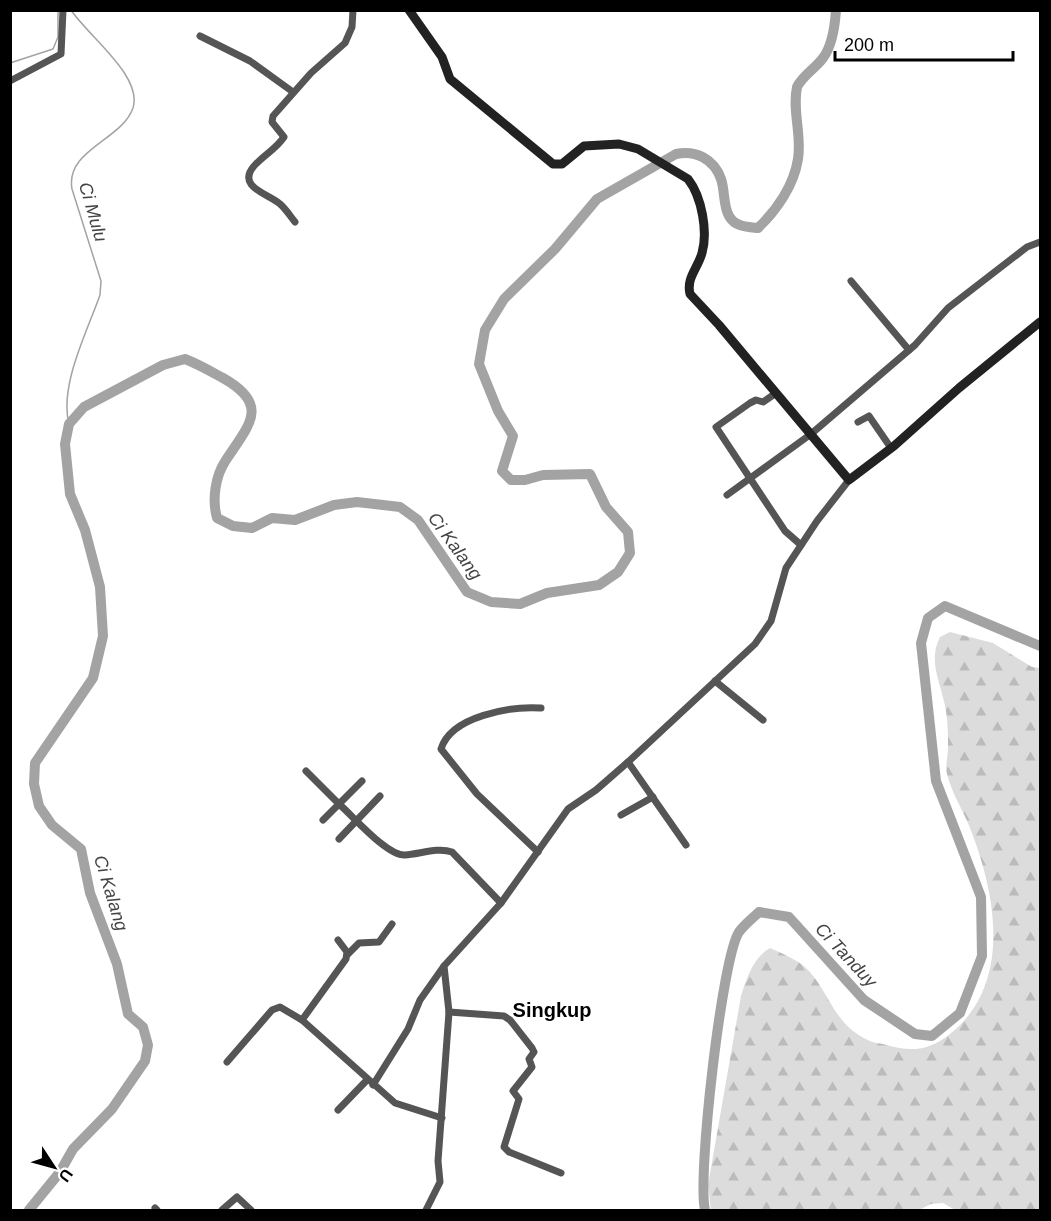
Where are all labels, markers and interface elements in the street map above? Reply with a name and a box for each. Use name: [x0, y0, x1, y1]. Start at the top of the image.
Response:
scale bar: [835, 24, 1014, 62]
text: 200 m: [844, 35, 894, 55]
water label: Ci Mulu: [75, 180, 111, 244]
water label: Ci Kalang: [424, 509, 486, 583]
water label: Ci Kalang: [90, 853, 132, 933]
water label: Ci Tanduy: [811, 919, 881, 992]
district label: Singkup: [513, 999, 591, 1021]
north arrow: [24, 1137, 84, 1197]
text: U: [55, 1166, 76, 1185]

